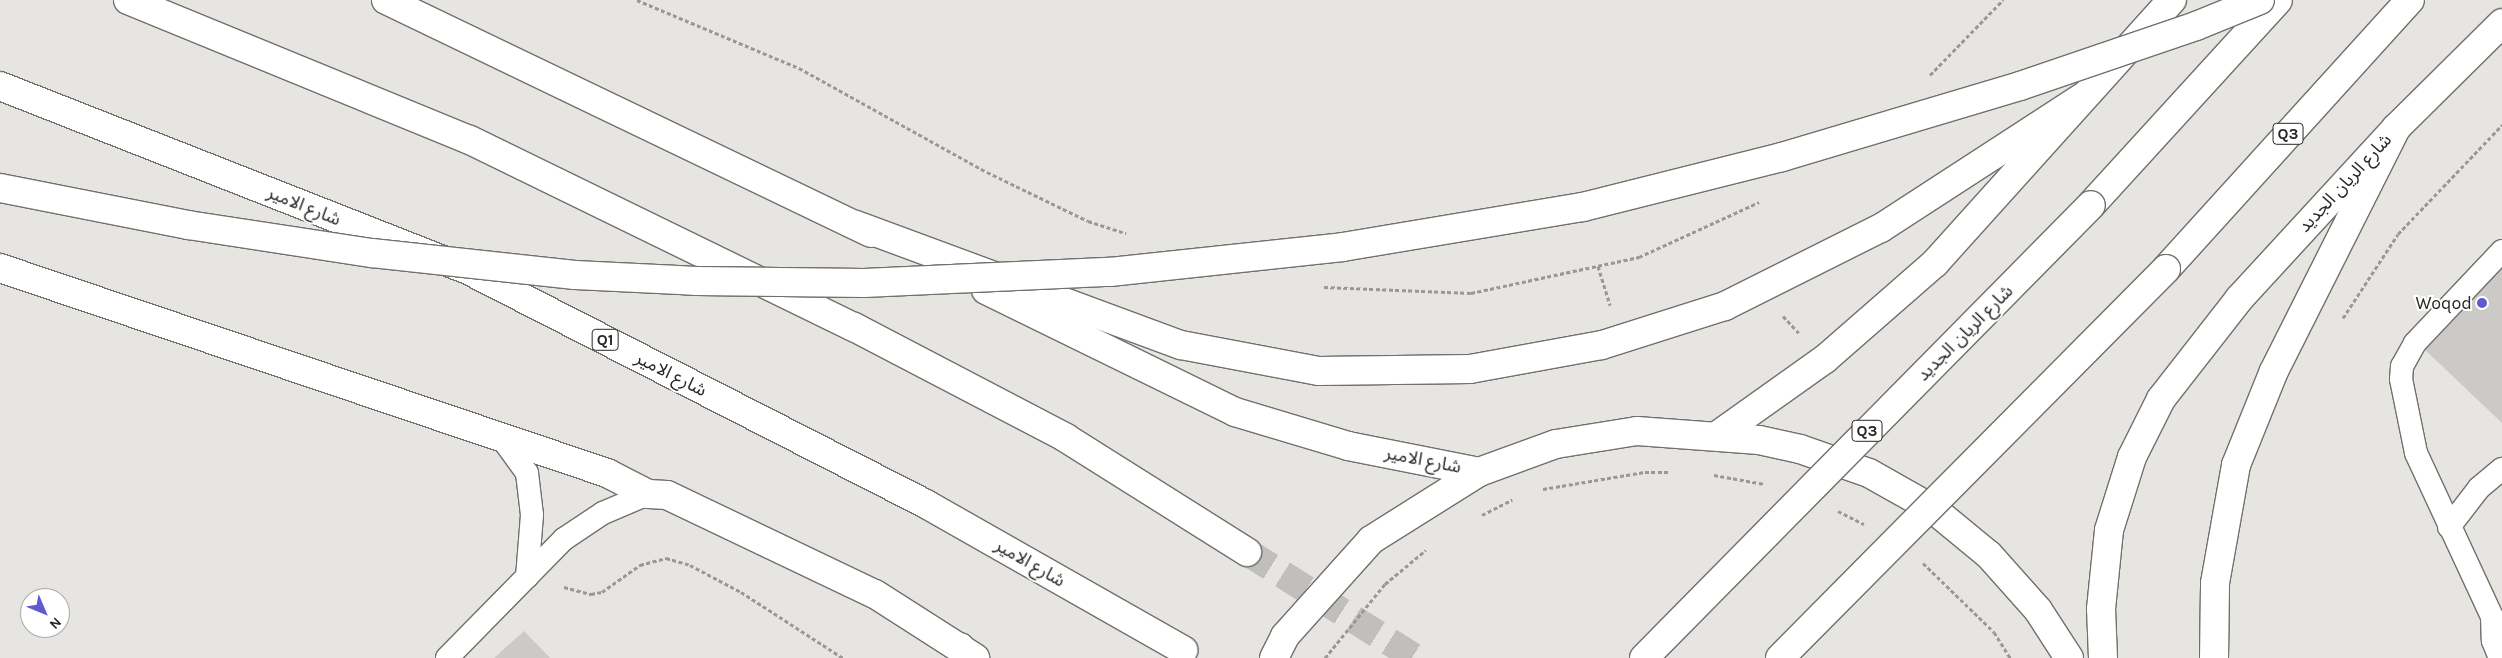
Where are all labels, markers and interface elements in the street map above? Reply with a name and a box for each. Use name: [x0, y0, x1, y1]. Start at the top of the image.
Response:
road number: Q3: [2272, 120, 2304, 148]
street label: شارع الريان الجديد: [2294, 129, 2396, 237]
street label: شارع الامير: [264, 181, 344, 231]
street label: شارع الريان الجديد: [1912, 280, 2018, 386]
place label: Woqod: [2416, 292, 2472, 314]
marker: Woqod: [2476, 297, 2488, 309]
road number: Q1: [591, 326, 619, 354]
street label: شارع الامير: [632, 347, 710, 401]
road number: Q3: [1851, 418, 1883, 444]
street label: شارع الامير: [1383, 442, 1463, 478]
street label: شارع الامير: [991, 534, 1069, 592]
north arrow: [20, 588, 70, 638]
text: N: [46, 614, 65, 633]

